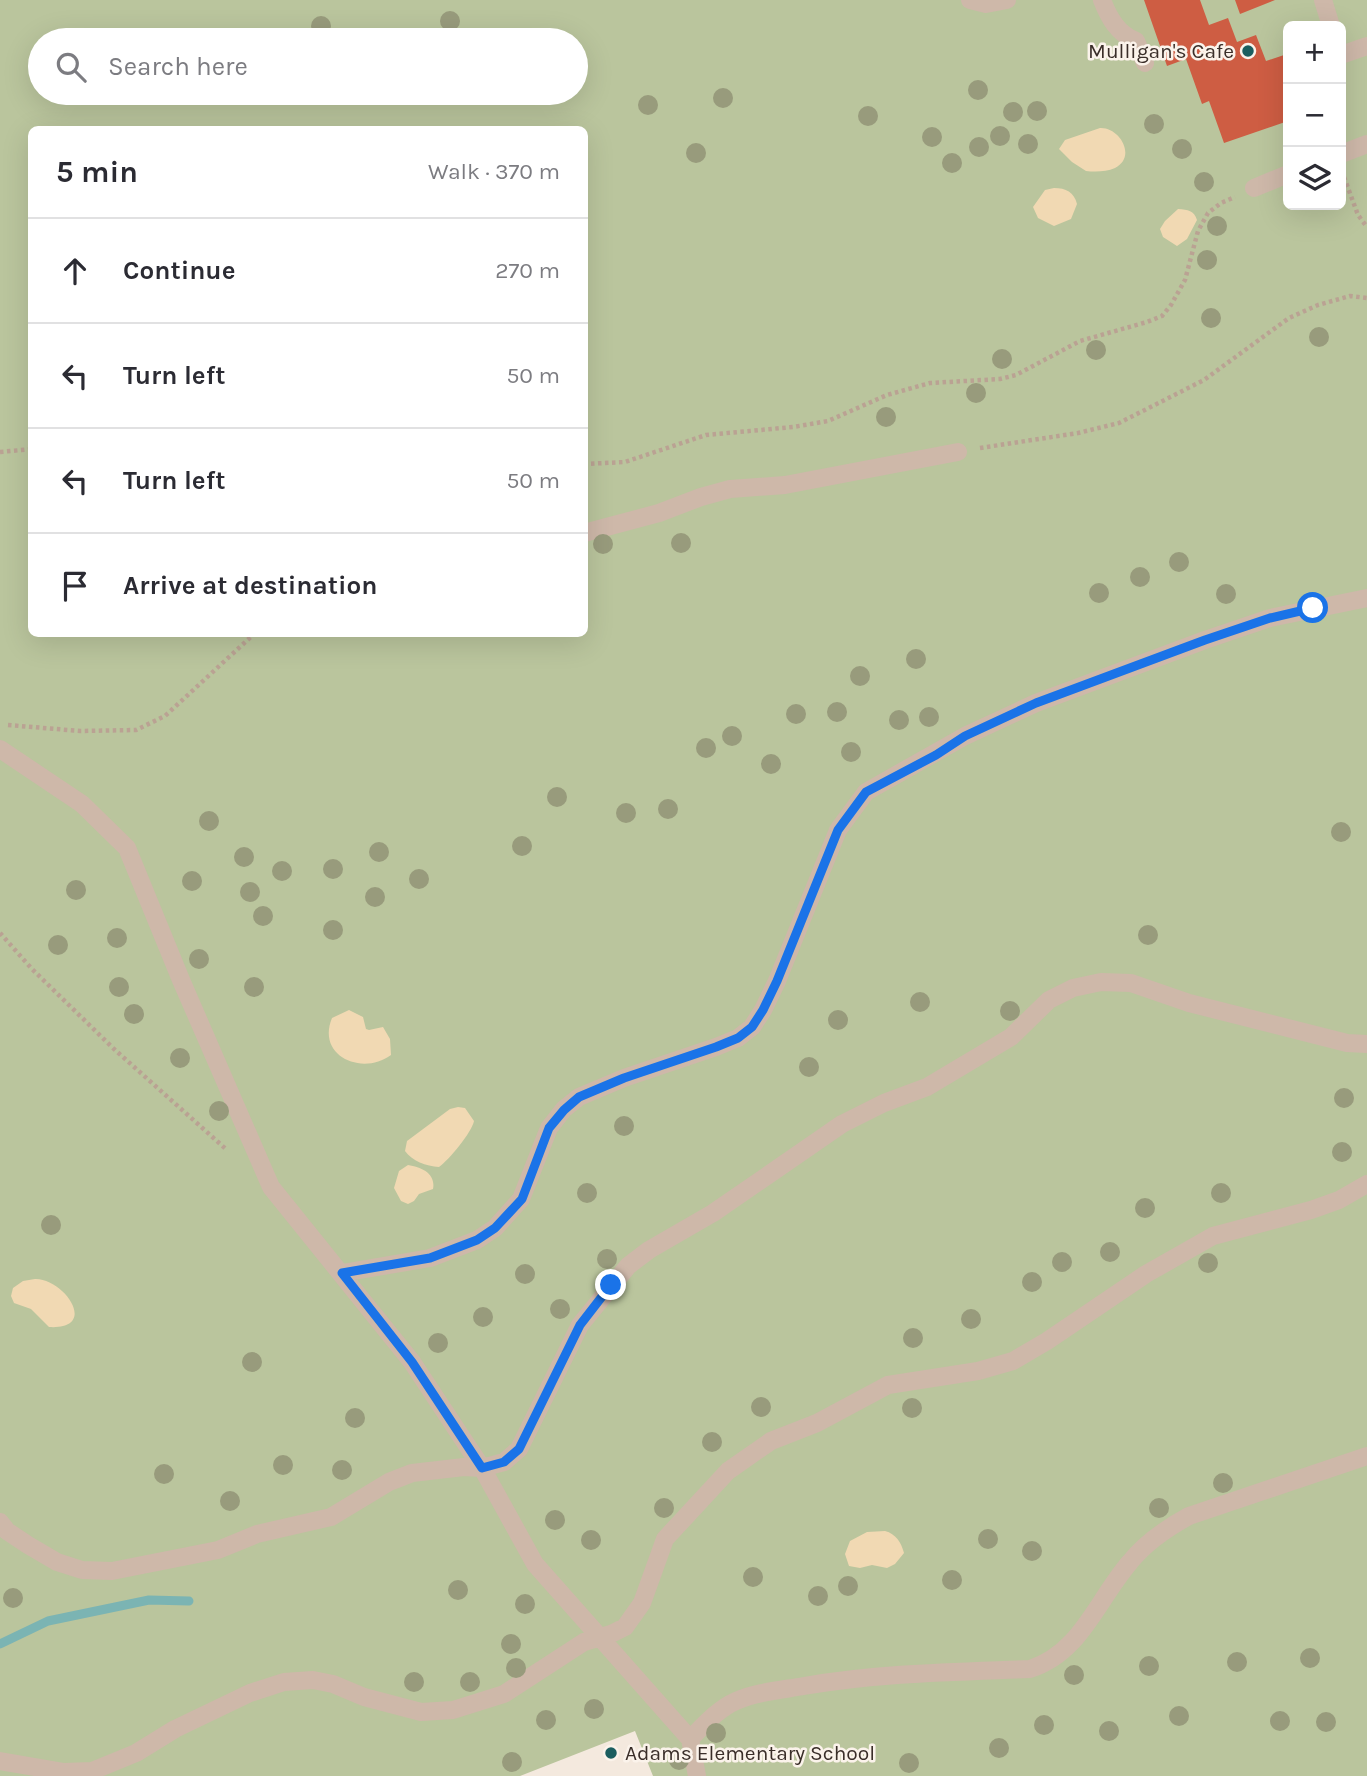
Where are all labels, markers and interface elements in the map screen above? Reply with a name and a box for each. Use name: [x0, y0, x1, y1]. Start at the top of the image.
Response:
map controls: [1283, 21, 1346, 210]
button: +: [1283, 21, 1346, 84]
search box: [28, 28, 588, 105]
place label: Mulligan's Cafe: [1088, 39, 1234, 63]
marker: Mulligan's Cafe: [1240, 43, 1256, 59]
icon: search: [52, 48, 90, 86]
text: Search here: [108, 51, 248, 82]
button: −: [1283, 84, 1346, 147]
button: layers: [1283, 147, 1346, 210]
text: 5 min: [56, 154, 138, 190]
text: Walk · 370 m: [428, 158, 560, 185]
icon: ahead: [56, 252, 94, 290]
text: Continue: [123, 255, 235, 286]
text: 270 m: [495, 257, 560, 284]
icon: left: [56, 357, 94, 395]
text: Turn left: [123, 360, 225, 391]
text: 50 m: [506, 362, 560, 389]
icon: left: [56, 462, 94, 500]
text: Turn left: [123, 465, 225, 496]
text: 50 m: [506, 467, 560, 494]
icon: arrive: [56, 567, 94, 605]
text: Arrive at destination: [123, 570, 377, 601]
route start: [1297, 592, 1328, 623]
route end: [595, 1269, 626, 1300]
place label: Adams Elementary School: [625, 1741, 875, 1765]
marker: Adams Elementary School: [603, 1745, 619, 1761]

